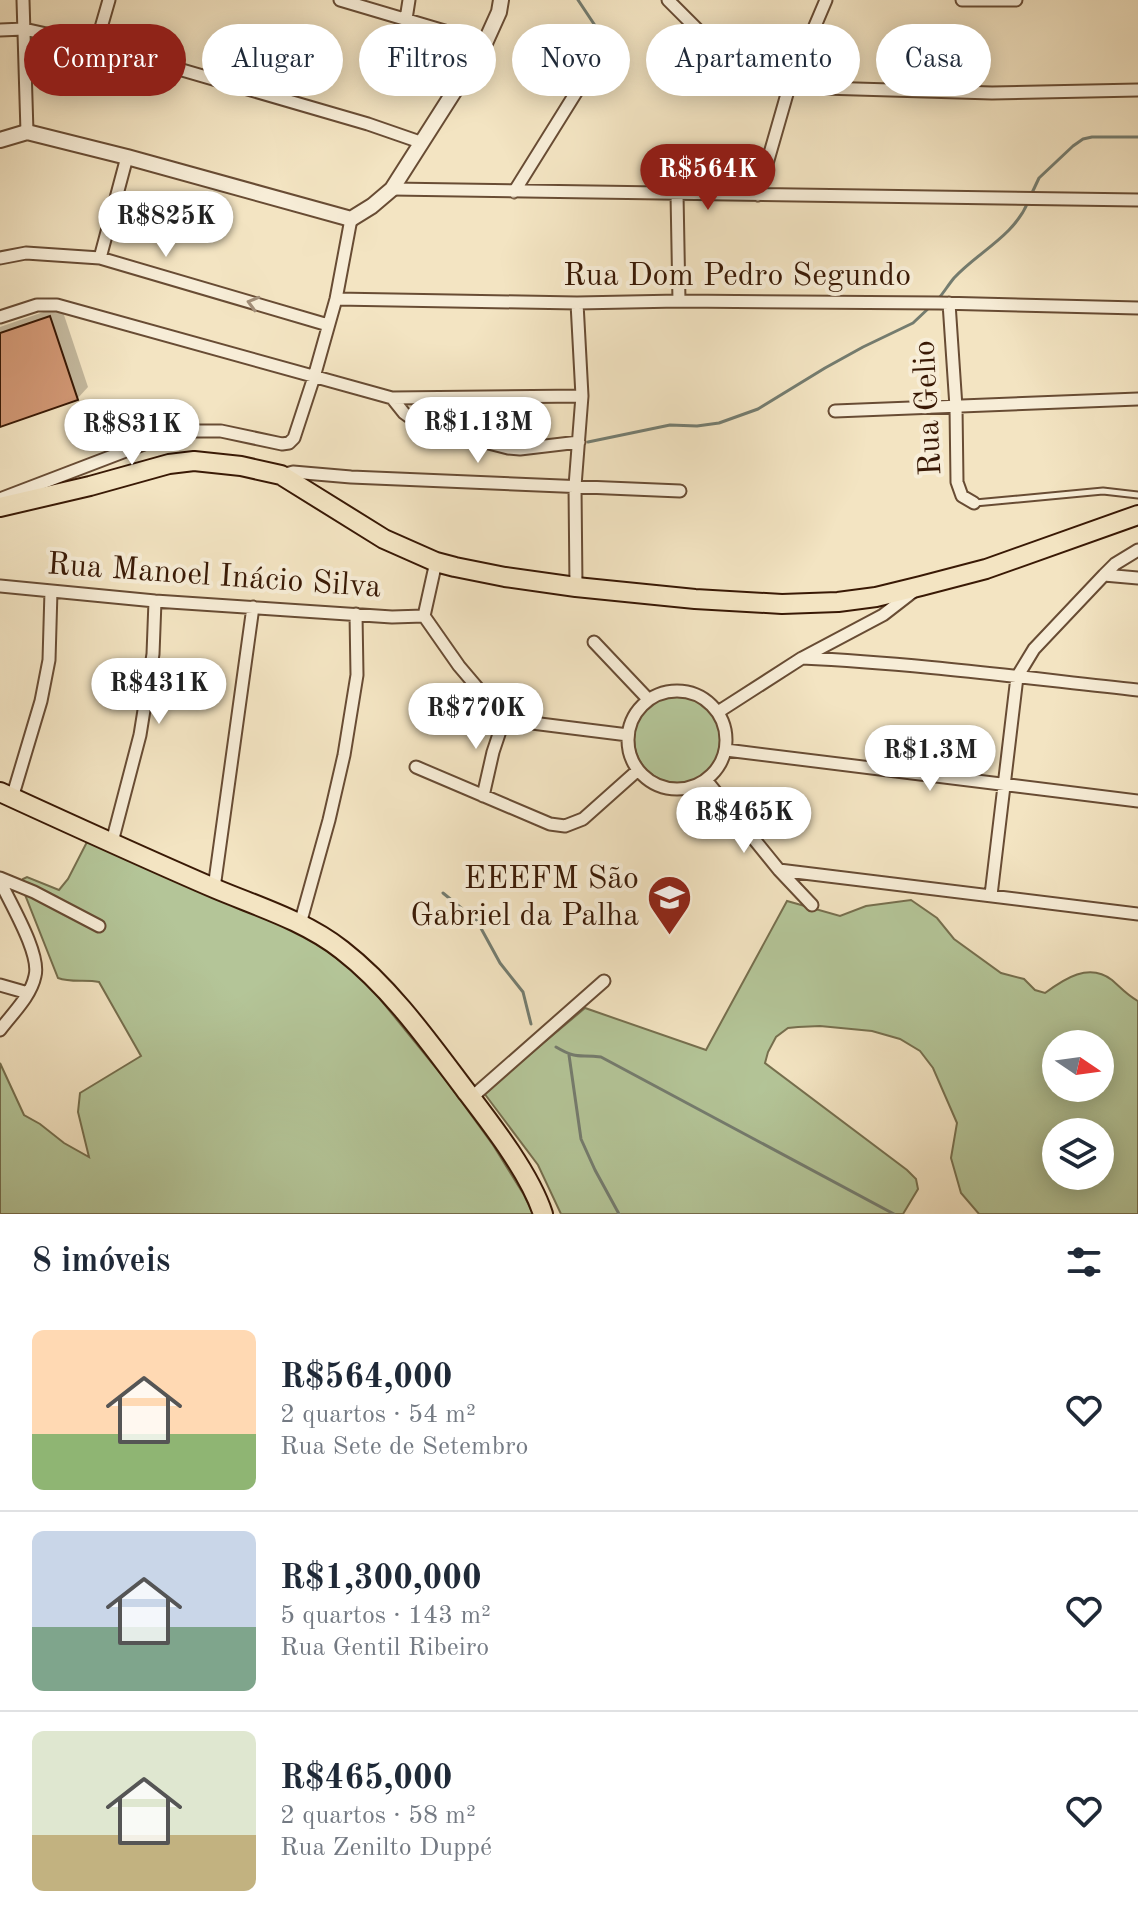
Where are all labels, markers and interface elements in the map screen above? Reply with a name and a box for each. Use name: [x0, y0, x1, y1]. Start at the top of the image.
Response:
chip: Comprar: [24, 24, 186, 96]
chip: Alugar: [202, 24, 343, 96]
chip: Filtros: [359, 24, 496, 96]
chip: Novo: [512, 24, 630, 96]
chip: Apartamento: [646, 24, 860, 96]
chip: Casa: [876, 24, 991, 96]
pin: R$564K: [643, 144, 773, 212]
text: R$564K: [658, 157, 758, 183]
pin: R$825K: [101, 191, 231, 259]
text: R$825K: [116, 204, 216, 230]
street label: Rua Dom Pedro Segundo: [563, 261, 911, 293]
one-way arrow: [247, 296, 260, 312]
street label: Rua Gelio: [909, 339, 949, 477]
pin: R$1.13M: [404, 397, 552, 465]
pin: R$831K: [67, 399, 197, 467]
text: R$1.13M: [423, 410, 533, 436]
text: R$831K: [82, 412, 182, 438]
street label: Rua Manoel Inácio Silva: [46, 549, 382, 605]
pin: R$431K: [94, 658, 224, 726]
text: R$431K: [109, 671, 209, 697]
pin: R$770K: [411, 683, 541, 751]
text: R$770K: [426, 696, 526, 722]
pin: R$1.3M: [865, 725, 995, 793]
text: R$1.3M: [883, 738, 977, 764]
pin: R$465K: [679, 787, 809, 855]
text: R$465K: [694, 800, 794, 826]
place label: EEEFM São Gabriel da Palha: [410, 864, 639, 933]
school or university icon: EEEFM São Gabriel da Palha: [646, 874, 694, 937]
north arrow: [1042, 1030, 1114, 1102]
map controls: [1042, 1030, 1114, 1190]
button: layers: [1042, 1118, 1114, 1190]
icon: filters: [1062, 1240, 1106, 1284]
text: 8 imóveis: [32, 1245, 170, 1279]
text: R$564,000: [280, 1361, 452, 1395]
icon: home: [96, 1362, 192, 1458]
icon: heart: [1062, 1388, 1106, 1432]
text: 2 quartos · 54 m²: [280, 1402, 476, 1428]
text: Rua Sete de Setembro: [280, 1434, 529, 1460]
text: R$1,300,000: [280, 1562, 482, 1596]
icon: home: [96, 1563, 192, 1659]
icon: heart: [1062, 1589, 1106, 1633]
text: 5 quartos · 143 m²: [280, 1603, 491, 1629]
text: Rua Gentil Ribeiro: [280, 1635, 489, 1661]
text: R$465,000: [280, 1762, 452, 1796]
icon: home: [96, 1763, 192, 1859]
icon: heart: [1062, 1789, 1106, 1833]
text: 2 quartos · 58 m²: [280, 1803, 476, 1829]
text: Rua Zenilto Duppé: [280, 1835, 492, 1861]

